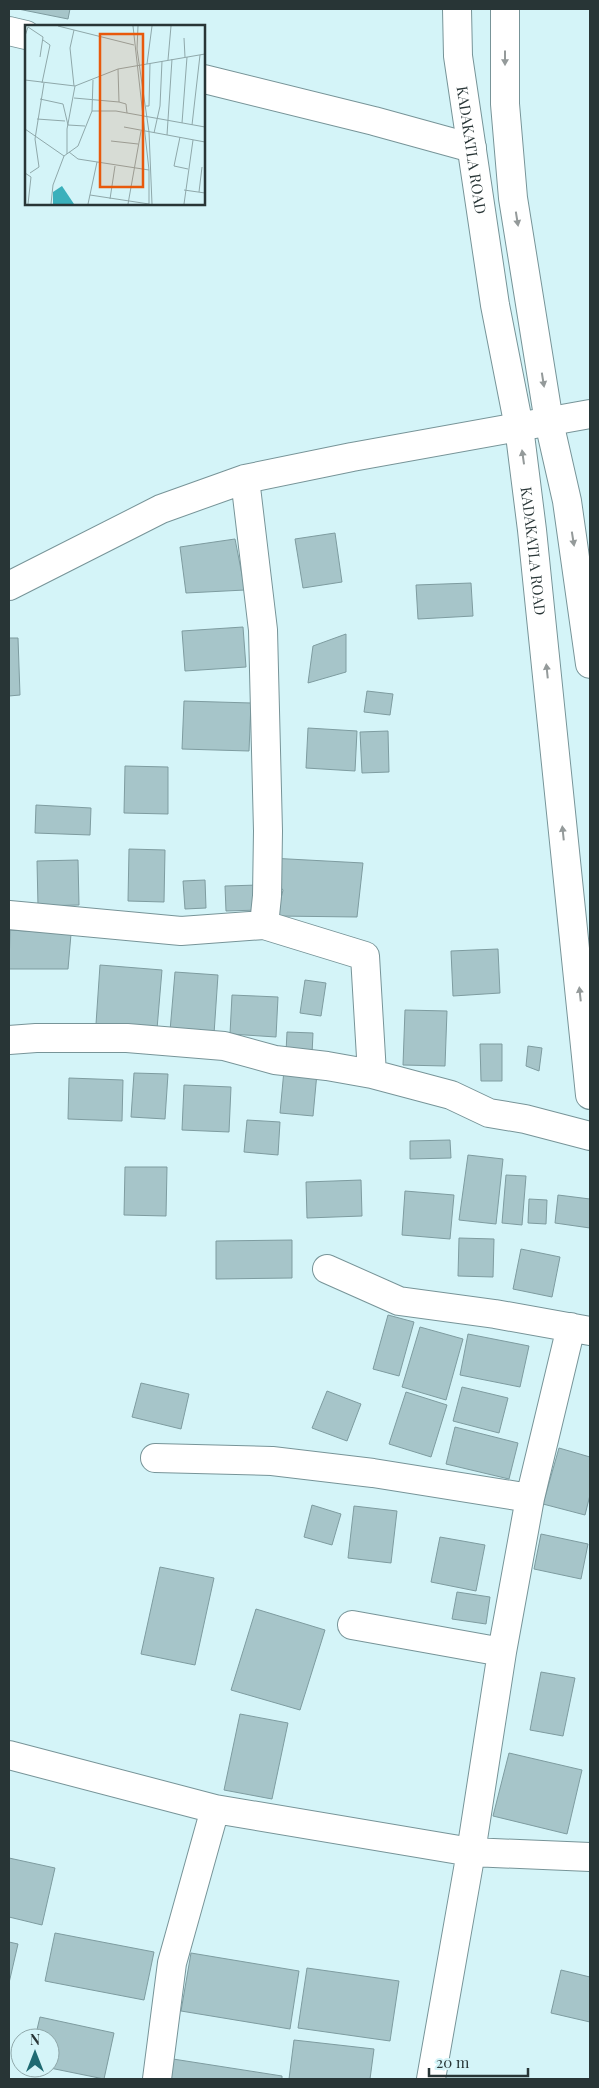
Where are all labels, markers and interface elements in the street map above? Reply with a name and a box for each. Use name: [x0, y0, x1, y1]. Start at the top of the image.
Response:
inset map: [25, 25, 205, 205]
one-way arrow: [501, 50, 509, 66]
street label: KADAKATLA ROAD: [453, 85, 491, 215]
one-way arrow: [513, 212, 521, 228]
one-way arrow: [539, 372, 547, 388]
one-way arrow: [519, 449, 527, 465]
street label: KADAKATLA ROAD: [517, 486, 551, 616]
one-way arrow: [570, 532, 578, 548]
one-way arrow: [543, 663, 551, 679]
one-way arrow: [559, 824, 567, 840]
one-way arrow: [576, 986, 584, 1002]
north arrow: [10, 2028, 60, 2078]
text: N: [30, 2030, 40, 2049]
scale bar: [429, 2046, 528, 2078]
text: 20 m: [436, 2052, 470, 2072]

